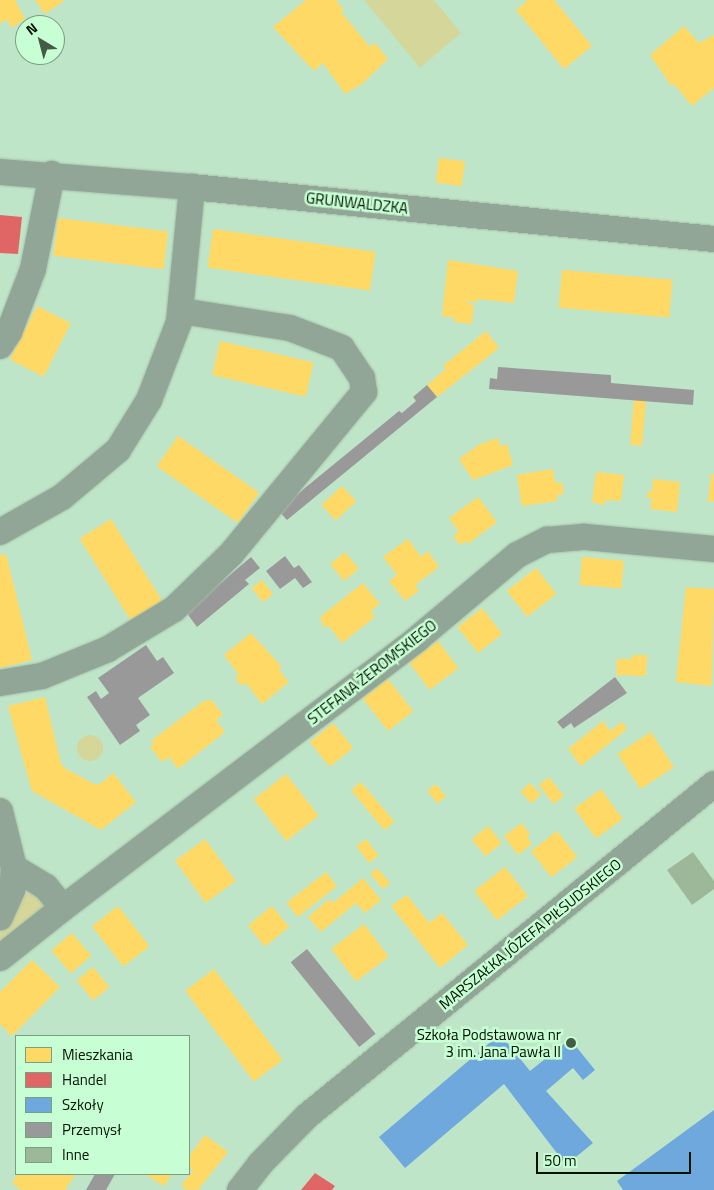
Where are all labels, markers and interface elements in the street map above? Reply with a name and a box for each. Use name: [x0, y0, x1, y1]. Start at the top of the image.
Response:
north arrow: [15, 15, 65, 65]
text: N: [21, 17, 41, 40]
street label: GRUNWALDZKA: [305, 189, 409, 217]
street label: STEFANA ŻEROMSKIEGO: [304, 616, 440, 728]
street label: MARSZAŁKA JÓZEFA PIŁSUDSKIEGO: [435, 855, 625, 1013]
place label: Szkoła Podstawowa nr 3 im. Jana Pawła II: [417, 1025, 561, 1060]
legend: [15, 1035, 190, 1175]
marker: Szkoła Podstawowa nr 3 im. Jana Pawła II: [565, 1037, 577, 1049]
text: Mieszkania: [62, 1043, 133, 1066]
text: Handel: [62, 1068, 107, 1091]
text: Szkoły: [62, 1093, 104, 1116]
text: Przemysł: [62, 1118, 122, 1141]
scale bar: [539, 1142, 694, 1174]
text: Inne: [62, 1143, 89, 1166]
text: 50 m: [544, 1149, 577, 1172]

